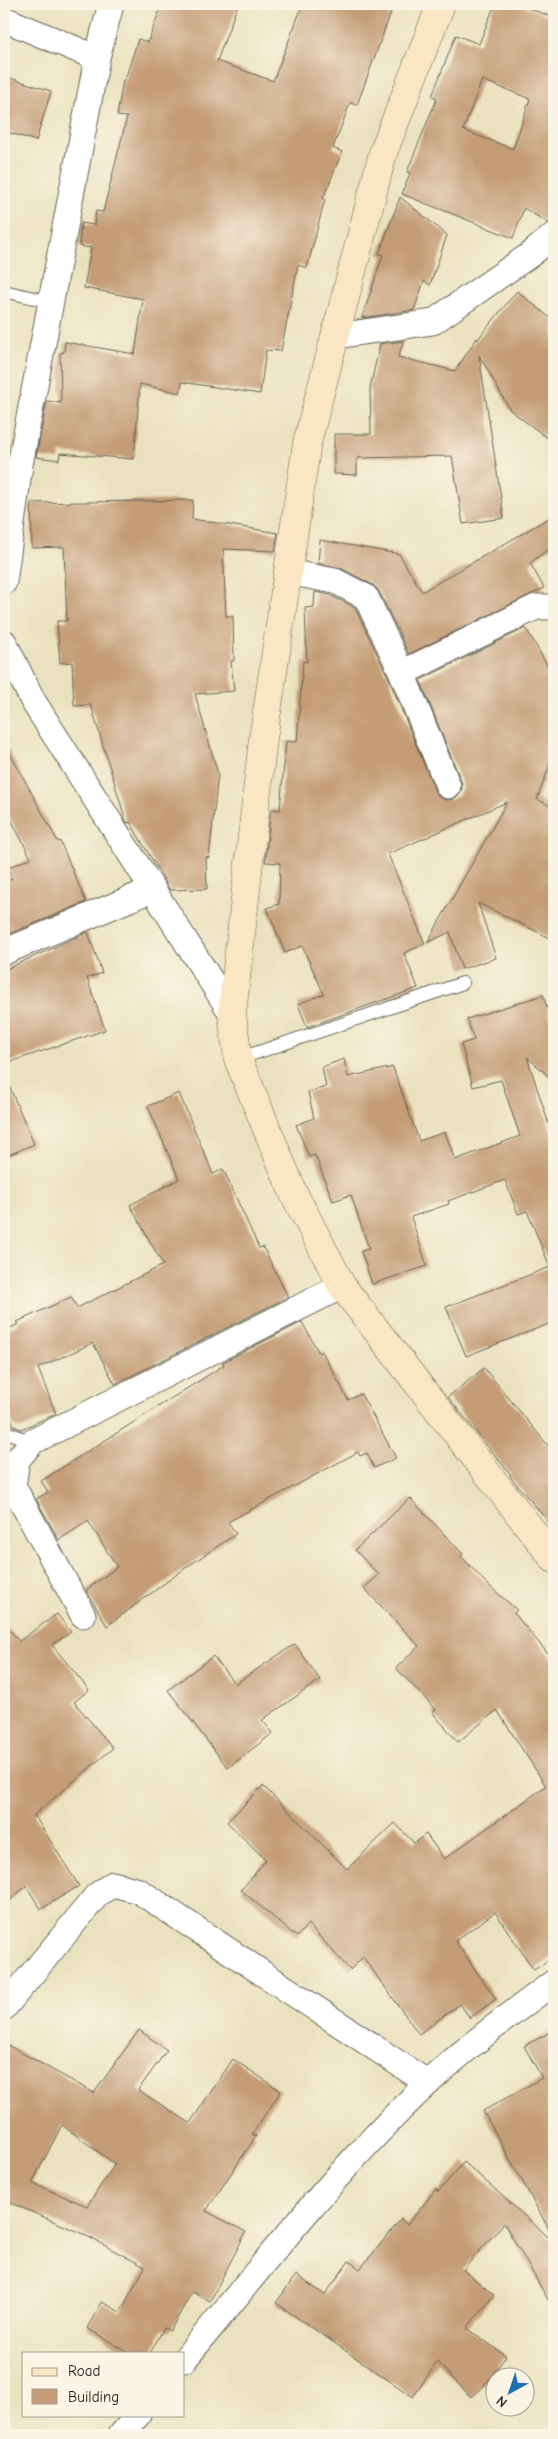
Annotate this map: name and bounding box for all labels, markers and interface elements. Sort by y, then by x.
legend [22,2352,185,2416]
text: Road [68,2362,100,2380]
north arrow [486,2366,536,2416]
text: Building [68,2388,119,2406]
text: N [493,2392,511,2411]

